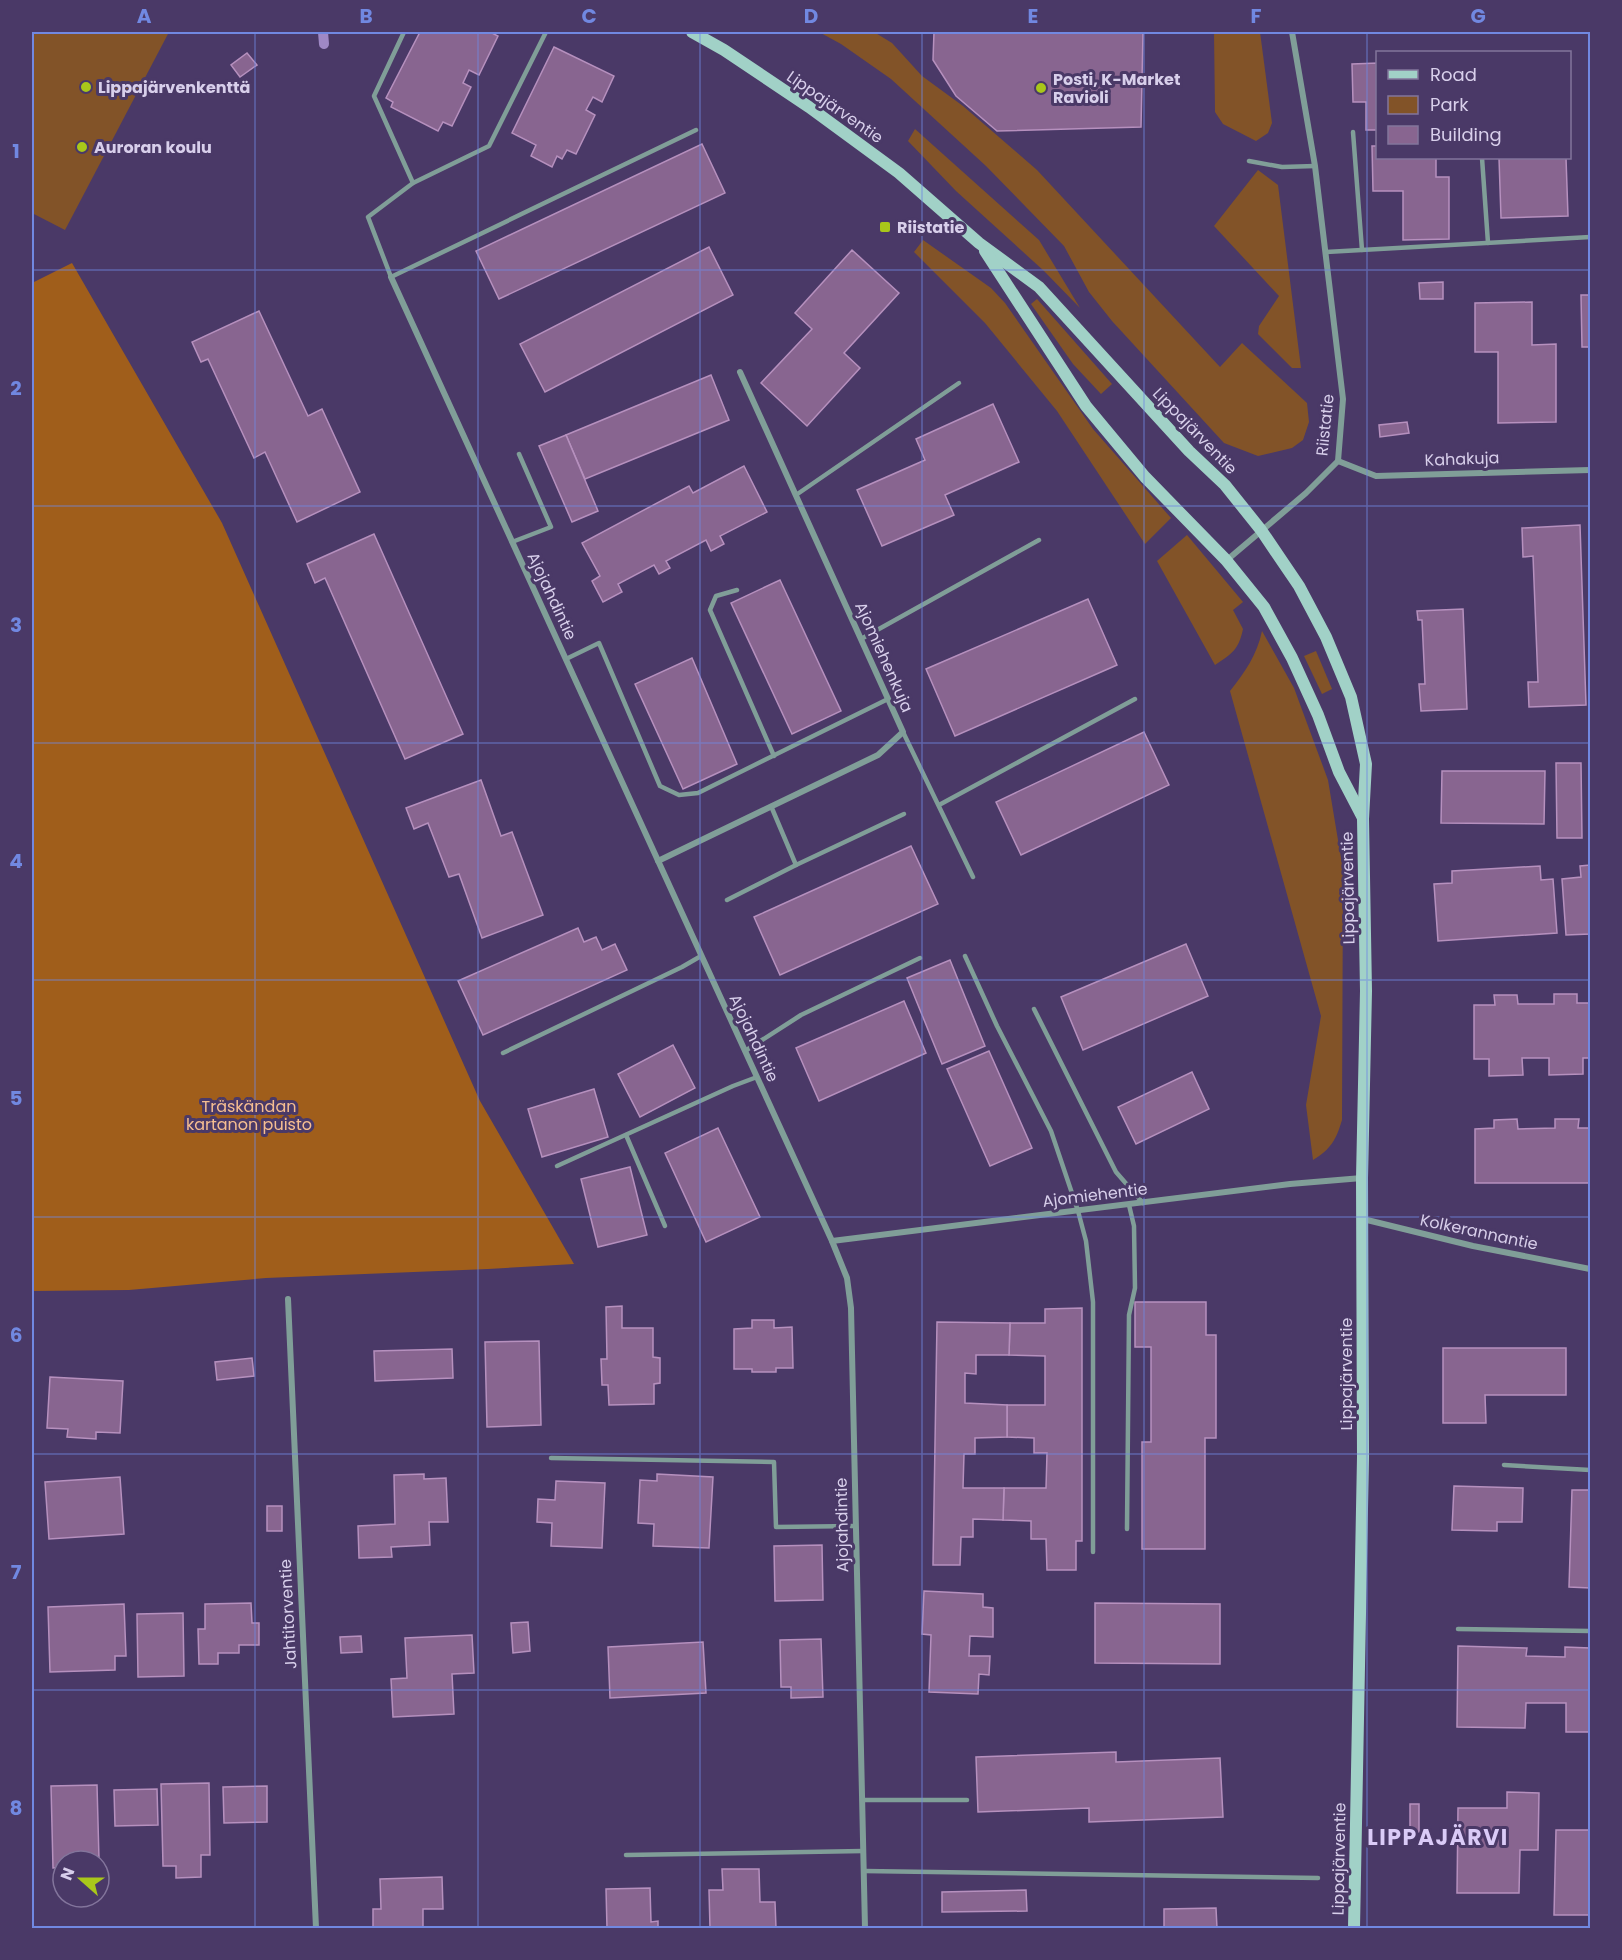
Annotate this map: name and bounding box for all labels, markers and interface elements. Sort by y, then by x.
text: A [137,2,152,30]
text: B [359,2,373,30]
text: C [581,2,597,30]
text: D [804,2,818,30]
text: E [1028,2,1038,30]
text: F [1251,2,1262,30]
text: G [1470,2,1486,30]
legend [1376,51,1571,159]
text: Road [1430,62,1477,87]
street label: Lippajärventie [782,65,888,149]
place label: Posti, K-Market Ravioli [1053,68,1180,109]
place label: Lippajärvenkenttä [98,76,250,99]
marker: Lippajärvenkenttä [79,80,93,94]
marker: Posti, K-Market Ravioli [1034,81,1048,95]
text: Park [1430,92,1469,117]
text: Building [1430,122,1502,147]
place label: Auroran koulu [94,136,212,159]
text: 1 [12,137,20,165]
marker: Auroran koulu [75,140,89,154]
place label: Riistatie [897,216,964,239]
marker: Riistatie [878,220,892,234]
text: 2 [10,374,22,402]
street label: Lippajärventie [1148,382,1243,480]
street label: Riistatie [1310,393,1340,457]
street label: Kahakuja [1424,446,1500,472]
street label: Ajojahdintie [522,548,582,644]
street label: Ajomiehenkuja [849,598,919,716]
text: 3 [10,611,22,639]
street label: Lippajärventie [1336,831,1360,945]
text: 4 [9,847,23,875]
street label: Ajojahdintie [724,990,784,1086]
text: 5 [10,1084,23,1112]
park label: Träskändan kartanon puisto [186,1095,312,1136]
street label: Ajomiehentie [1041,1177,1149,1213]
street label: Kolkerannantie [1418,1208,1540,1256]
street label: Lippajärventie [1335,1317,1358,1430]
text: 6 [10,1321,22,1349]
street label: Ajojahdintie [830,1477,854,1573]
text: 7 [11,1558,22,1586]
street label: Jahtitorventie [274,1558,302,1670]
text: 8 [10,1794,22,1822]
street label: Lippajärventie [1327,1802,1351,1916]
district label: LIPPAJÄRVI [1367,1822,1509,1853]
north arrow [51,1849,111,1909]
text: N [55,1864,80,1884]

